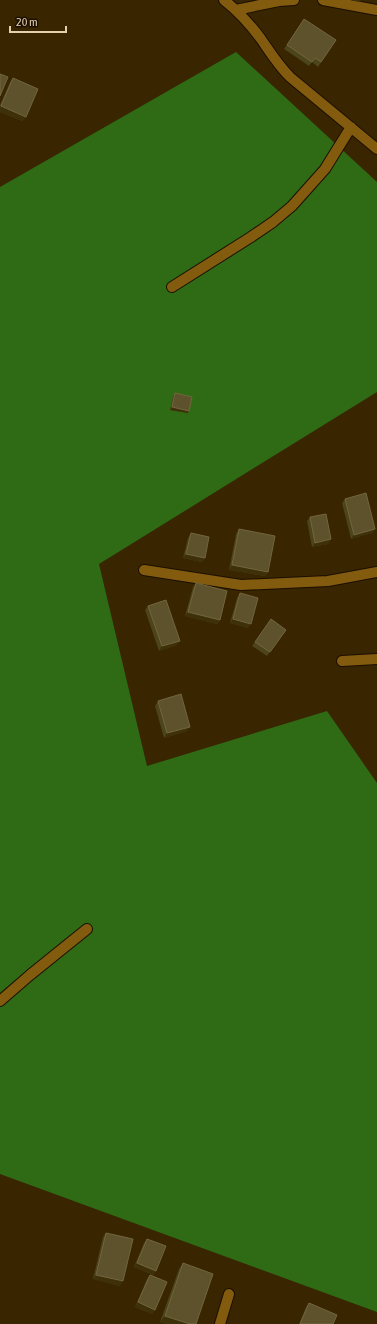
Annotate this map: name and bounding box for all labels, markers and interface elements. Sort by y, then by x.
scale bar [10,8,66,34]
text: 20 m [16,15,38,29]

